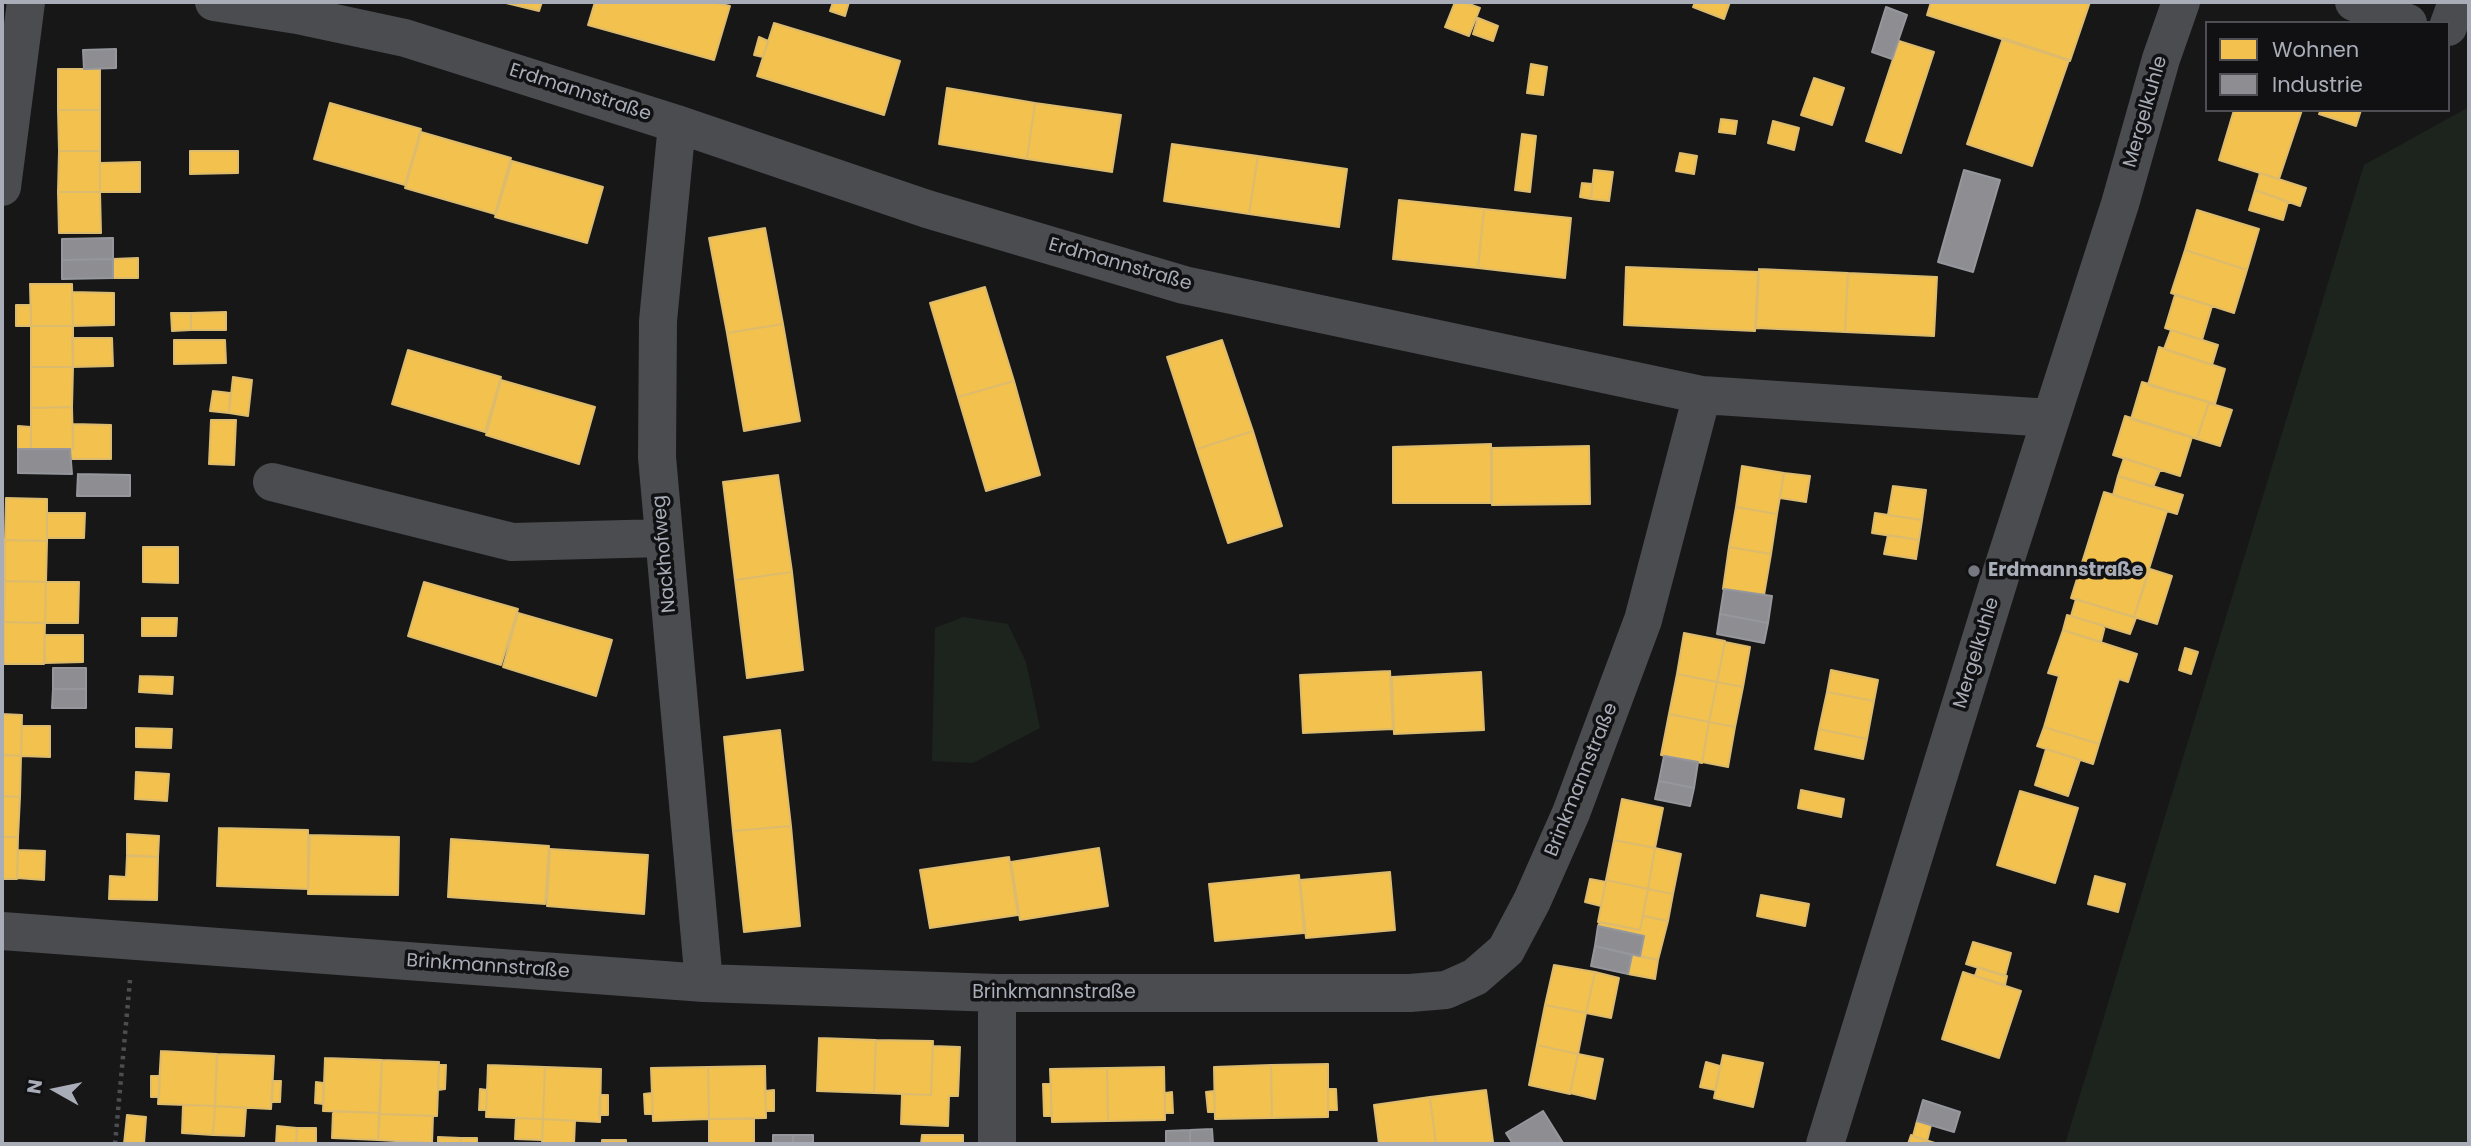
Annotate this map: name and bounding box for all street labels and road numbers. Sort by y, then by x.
street label: Mergelkuhle [2119,54,2173,170]
street label: Erdmannstraße [506,59,654,127]
street label: Erdmannstraße [1046,234,1194,296]
street label: Nackhofweg [648,494,682,614]
street label: Mergelkuhle [1949,595,2005,711]
street label: Brinkmannstraße [1541,700,1623,860]
street label: Brinkmannstraße [406,950,570,984]
street label: Brinkmannstraße [972,982,1136,1004]

